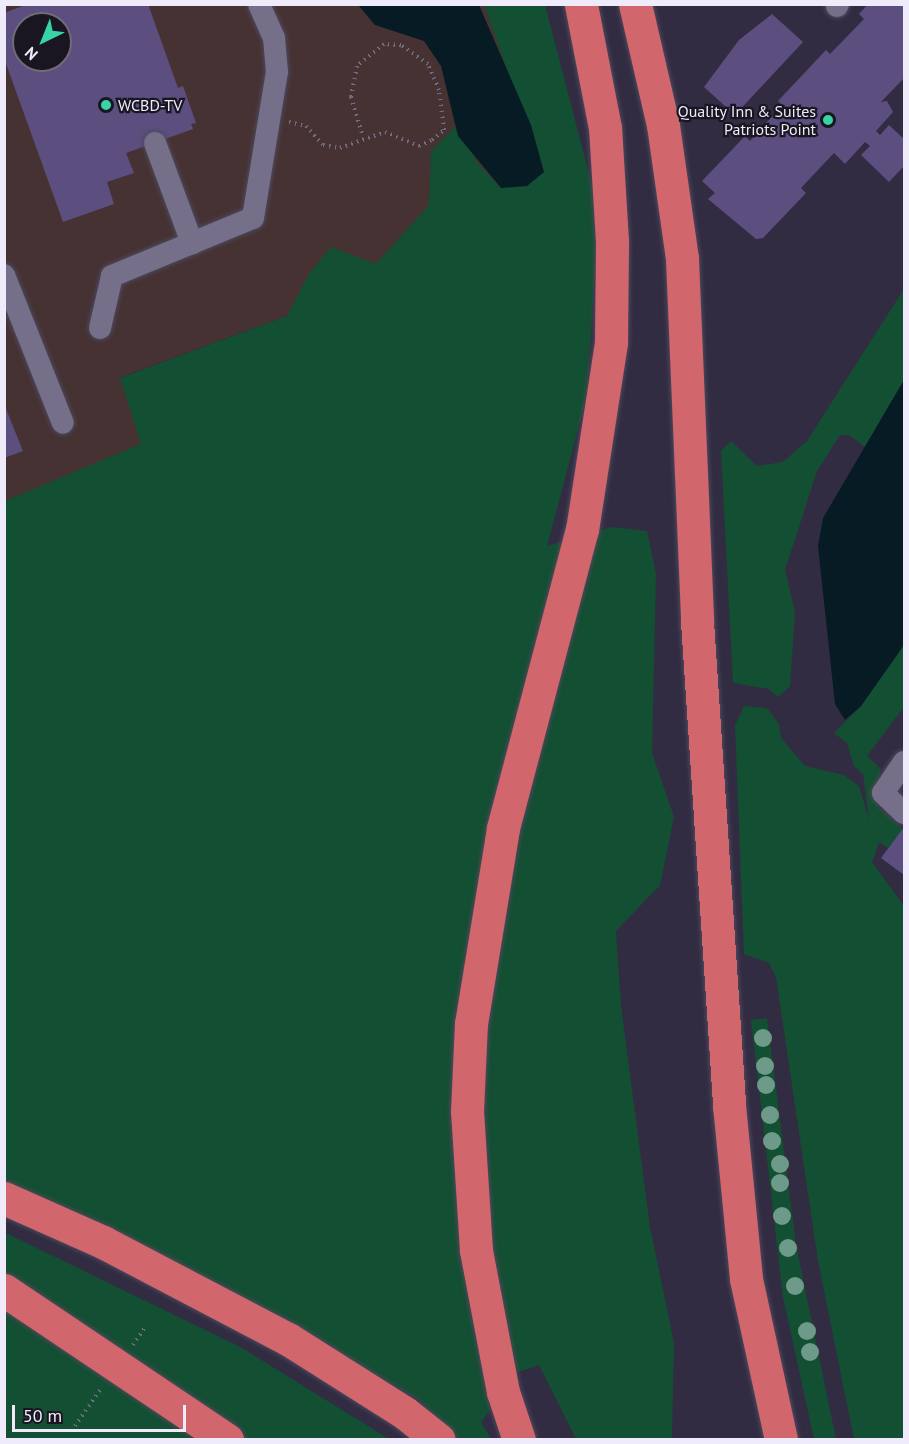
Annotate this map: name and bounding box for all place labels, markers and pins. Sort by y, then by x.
place label: WCBD-TV [118,95,182,115]
marker: WCBD-TV [99,98,113,112]
place label: Quality Inn & Suites Patriots Point [677,101,816,139]
marker: Quality Inn & Suites Patriots Point [821,113,835,127]

